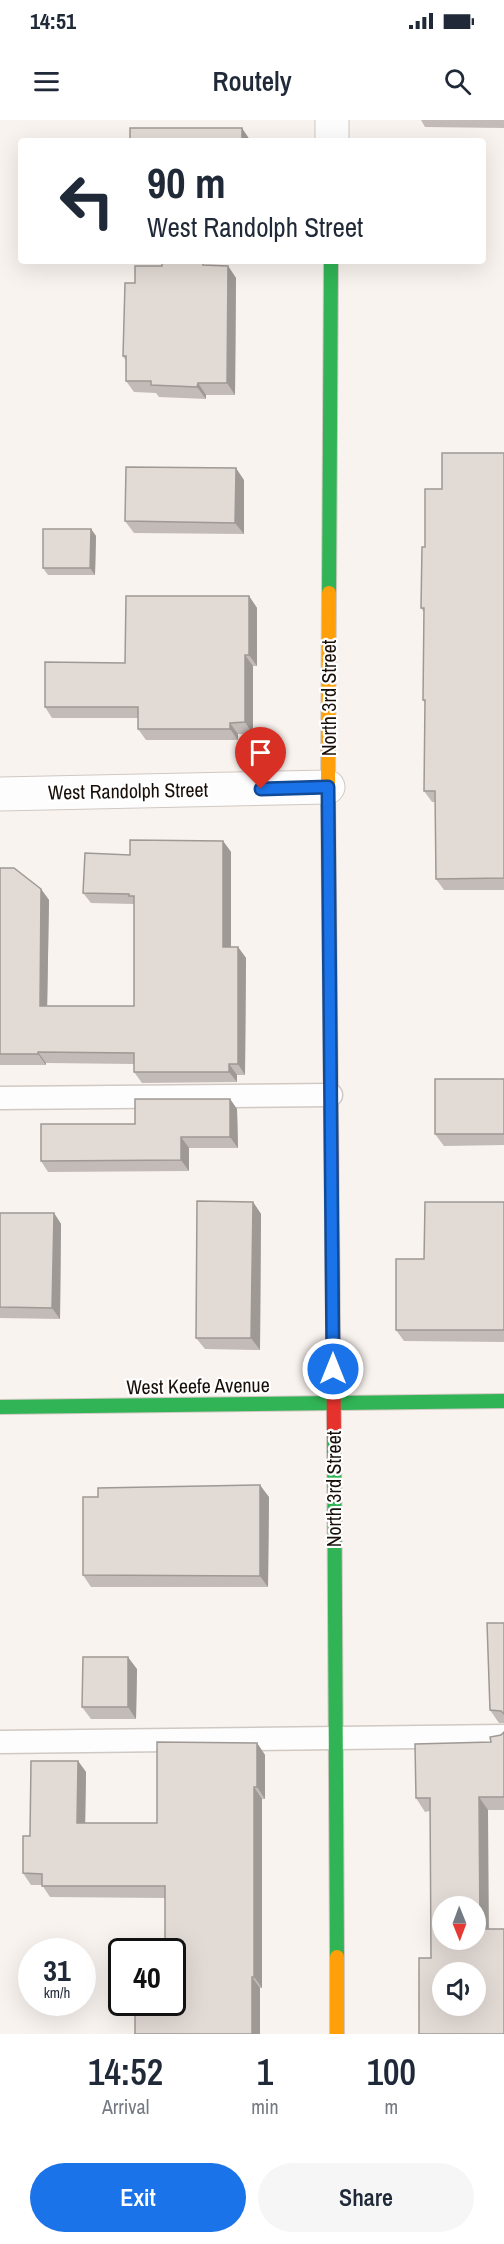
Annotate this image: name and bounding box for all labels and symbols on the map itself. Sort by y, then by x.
street label: North 3rd Street [315,639,342,756]
pin [235,727,286,789]
street label: West Randolph Street [48,776,209,805]
position arrow [301,1337,365,1401]
street label: West Keefe Avenue [126,1371,270,1400]
street label: North 3rd Street [320,1430,347,1547]
north arrow [432,1896,486,1950]
speed limit sign: 40 [108,1938,186,2016]

